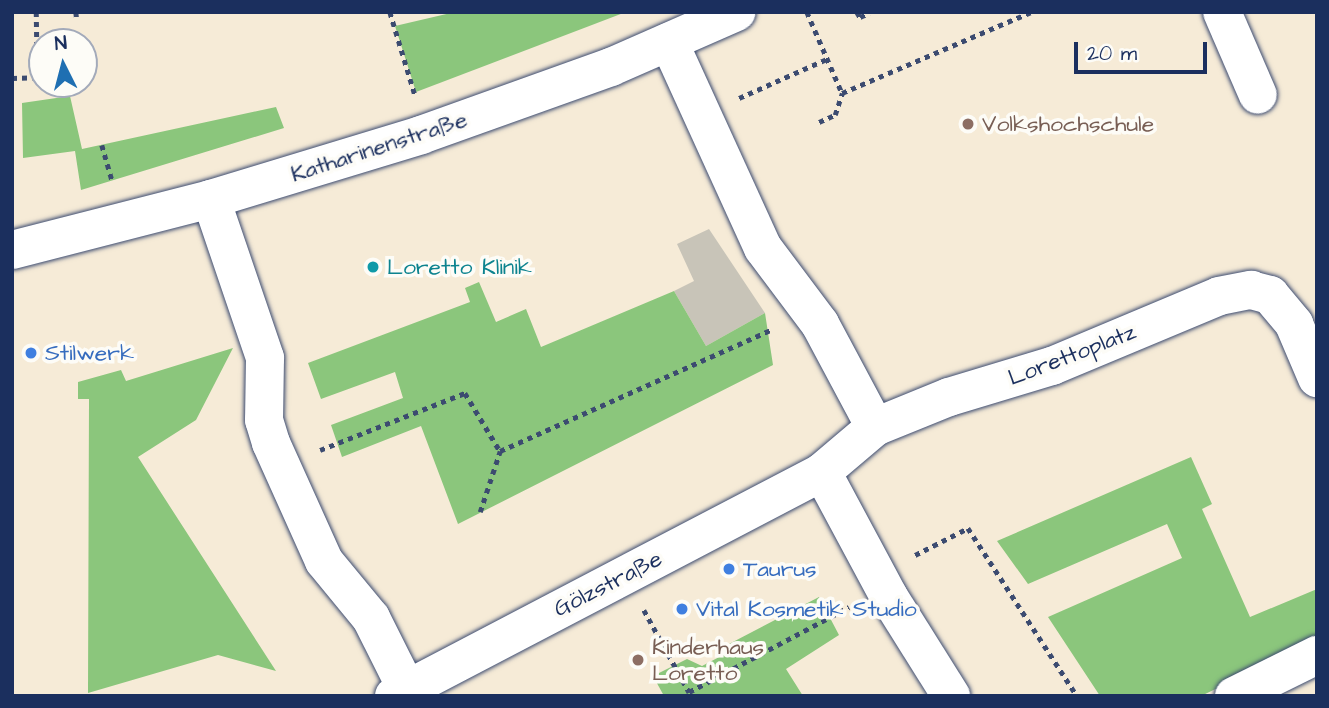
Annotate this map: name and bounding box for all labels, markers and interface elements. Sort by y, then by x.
north arrow [28,28,98,98]
scale bar [1077,28,1210,72]
text: N [54,30,68,58]
text: 20 m [1087,39,1137,68]
street label: Katharinenstraße [287,105,471,189]
place label: Volkshochschule [982,110,1154,138]
marker: Volkshochschule [960,116,976,132]
place label: Loretto Klinik [387,253,532,281]
marker: Loretto Klinik [365,259,381,275]
street label: Lorettoplatz [1004,318,1140,392]
place label: Stilwerk [45,339,134,367]
marker: Stilwerk [23,345,39,361]
street label: Gölzstraße [549,545,667,623]
place label: Taurus [743,555,817,583]
marker: Taurus [721,561,737,577]
place label: Vital Kosmetik Studio [696,595,917,623]
marker: Vital Kosmetik Studio [674,601,690,617]
place label: Kinderhaus Loretto [652,633,764,687]
marker: Kinderhaus Loretto [630,652,646,668]

